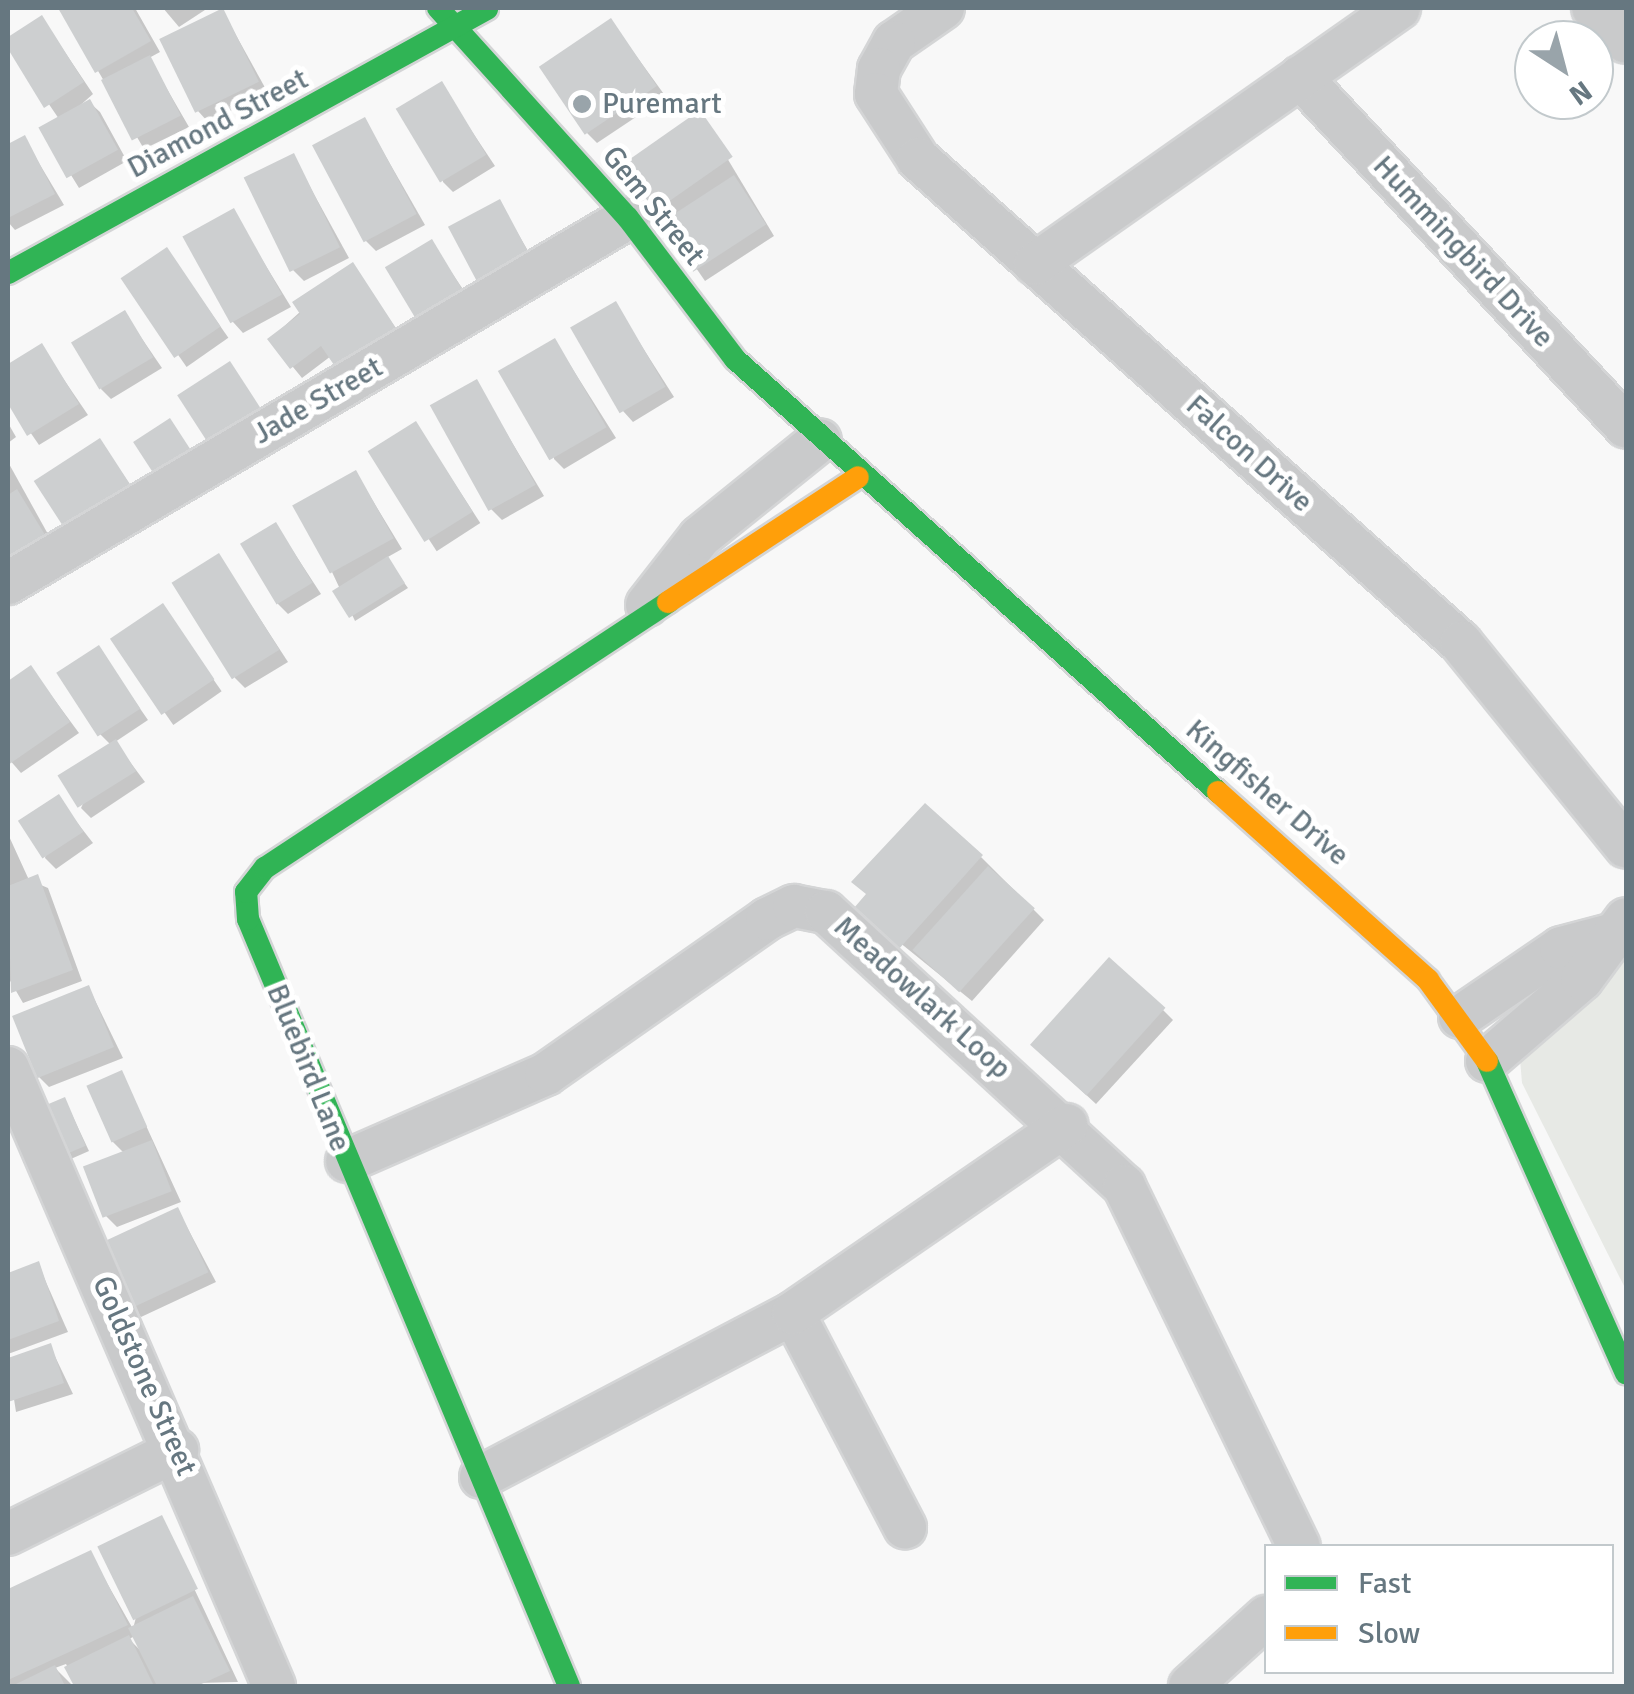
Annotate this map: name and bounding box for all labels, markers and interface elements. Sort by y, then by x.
north arrow [1514,20,1614,120]
street label: Diamond Street [122,61,314,187]
text: N [1563,73,1598,112]
place label: Puremart [602,86,722,122]
marker: Puremart [571,93,593,115]
street label: Gem Street [594,139,712,273]
street label: Hummingbird Drive [1365,149,1561,355]
street label: Jade Street [247,350,389,452]
street label: Falcon Drive [1178,388,1320,520]
street label: Kingfisher Drive [1178,712,1356,874]
street label: Meadowlark Loop [826,909,1018,1087]
street label: Bluebird Lane [258,979,358,1157]
street label: Goldstone Street [84,1271,204,1481]
legend [1264,1544,1614,1674]
text: Fast [1358,1565,1411,1602]
text: Slow [1358,1615,1420,1652]

